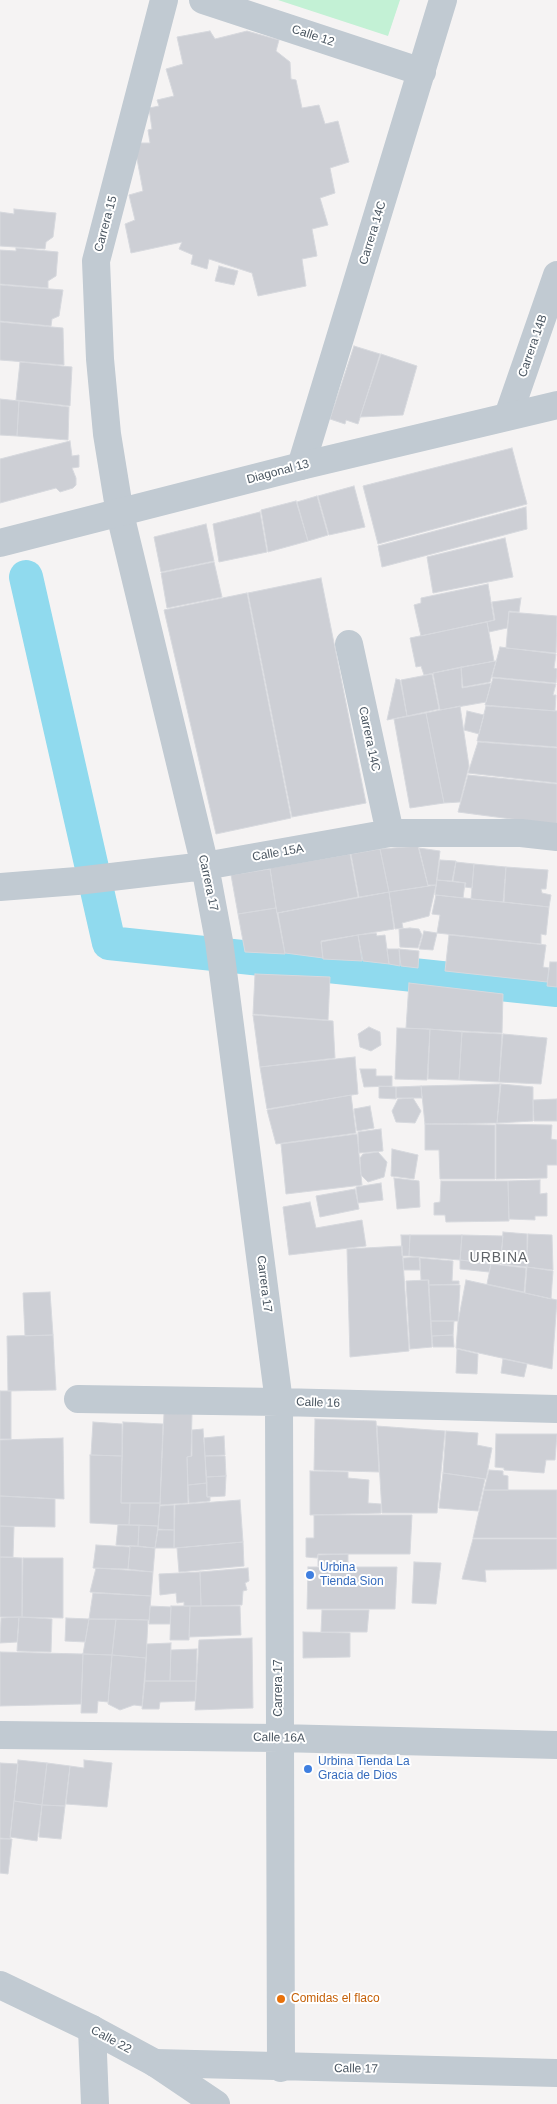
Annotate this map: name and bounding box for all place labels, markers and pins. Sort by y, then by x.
place label: Urbina Tienda Sion [320,1561,384,1589]
marker: Urbina Tienda Sion [304,1569,316,1581]
place label: Urbina Tienda La Gracia de Dios [318,1755,410,1783]
marker: Urbina Tienda La Gracia de Dios [302,1763,314,1775]
place label: Comidas el flaco [291,1992,380,2006]
marker: Comidas el flaco [275,1993,287,2005]

